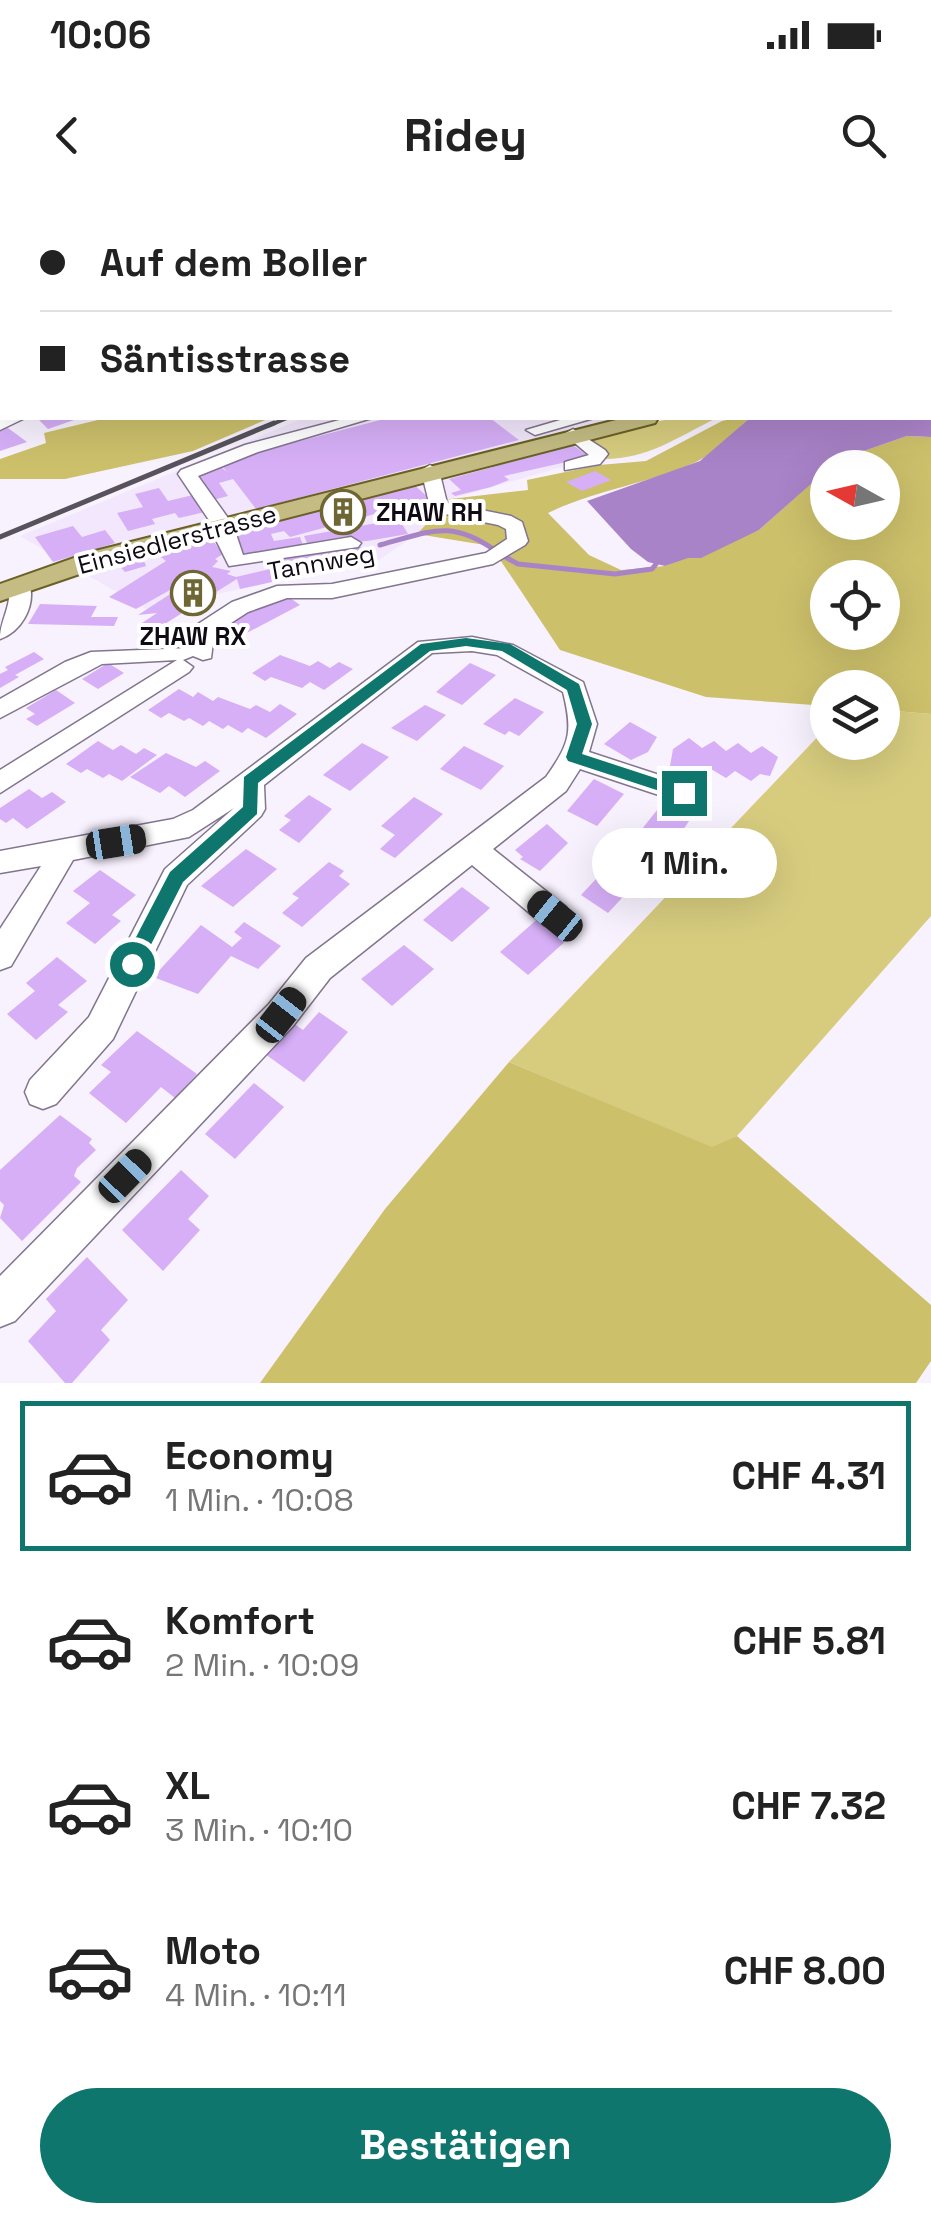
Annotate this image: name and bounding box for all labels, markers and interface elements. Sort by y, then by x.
text: 10:06 [50,11,151,59]
text: Ridey [404,107,527,164]
icon: back [40,108,95,163]
icon: search [836,108,891,163]
text: Auf dem Boller [100,239,368,287]
text: Säntisstrasse [100,335,350,383]
north arrow [810,450,900,540]
map controls [810,450,900,760]
building icon: ZHAW RH [320,489,366,535]
place label: ZHAW RH [376,496,483,528]
street label: Einsiedlerstrasse [74,497,280,581]
street label: Tannweg [265,537,377,587]
button: locate [810,560,900,650]
building icon: ZHAW RX [170,570,216,616]
place label: ZHAW RX [140,620,246,652]
button: layers [810,670,900,760]
route end [662,771,707,816]
car [84,822,148,862]
callout: 1 Min. [592,828,776,898]
text: 1 Min. [640,843,729,883]
car [522,885,588,947]
route start [110,942,155,987]
car [251,982,311,1048]
car [93,1144,157,1208]
icon: car [45,1431,135,1521]
text: Economy [165,1432,334,1480]
text: CHF 4.31 [732,1452,886,1500]
text: 1 Min. · 10:08 [165,1480,354,1520]
icon: car [45,1596,135,1686]
text: Komfort [165,1597,315,1645]
text: CHF 5.81 [733,1617,886,1665]
text: 2 Min. · 10:09 [165,1645,359,1685]
icon: car [45,1761,135,1851]
text: XL [165,1762,210,1810]
text: CHF 7.32 [731,1782,886,1830]
text: 3 Min. · 10:10 [165,1810,353,1850]
icon: car [45,1926,135,2016]
text: Moto [165,1927,261,1975]
text: CHF 8.00 [724,1947,886,1995]
text: 4 Min. · 10:11 [165,1975,347,2015]
button: Bestätigen [40,2088,891,2203]

